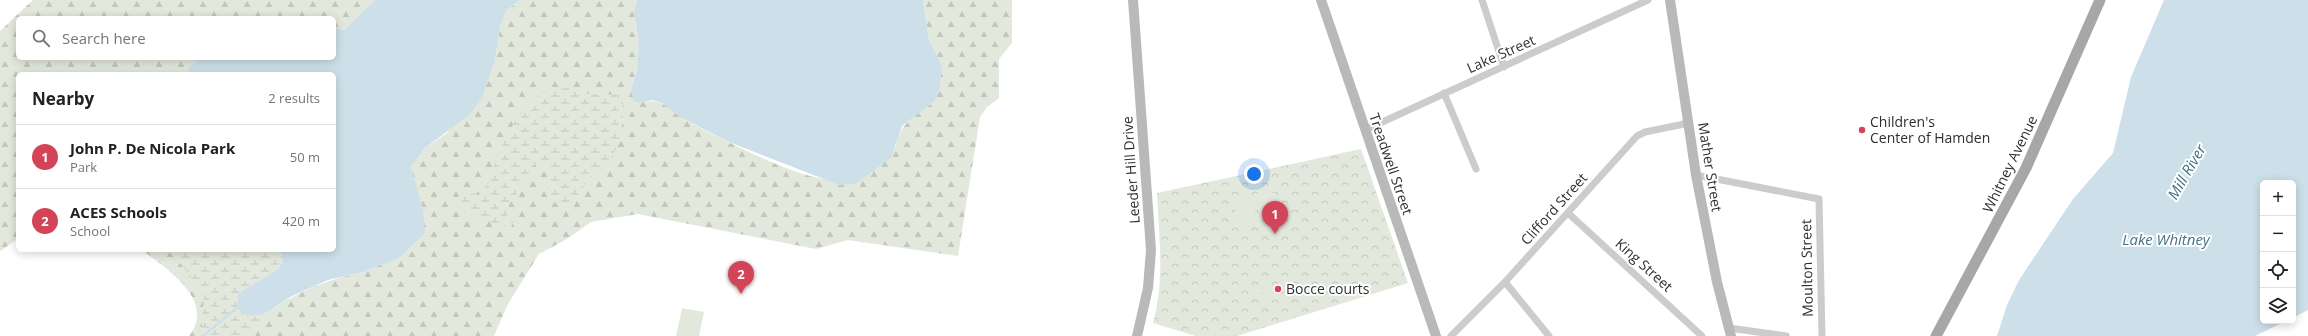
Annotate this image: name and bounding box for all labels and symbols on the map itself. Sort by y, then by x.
street label: Lake Street [1464,30,1538,77]
street label: Treadwell Street [1365,111,1418,217]
place label: Children's Center of Hamden [1870,112,1990,147]
street label: Whitney Avenue [1978,112,2041,216]
street label: Leeder Hill Drive [1117,116,1144,224]
street label: Mather Street [1694,121,1727,213]
marker: Children's Center of Hamden [1857,125,1867,135]
water label: Mill River [2162,139,2210,203]
your location [1244,164,1264,184]
street label: Clifford Street [1516,169,1591,249]
pin: 1 [1262,201,1288,234]
street label: Moulton Street [1796,219,1817,317]
water label: Lake Whitney [2122,229,2211,249]
street label: King Street [1612,234,1677,295]
pin: 2 [728,261,754,294]
place label: Bocce courts [1286,279,1370,298]
marker: Bocce courts [1273,284,1283,294]

